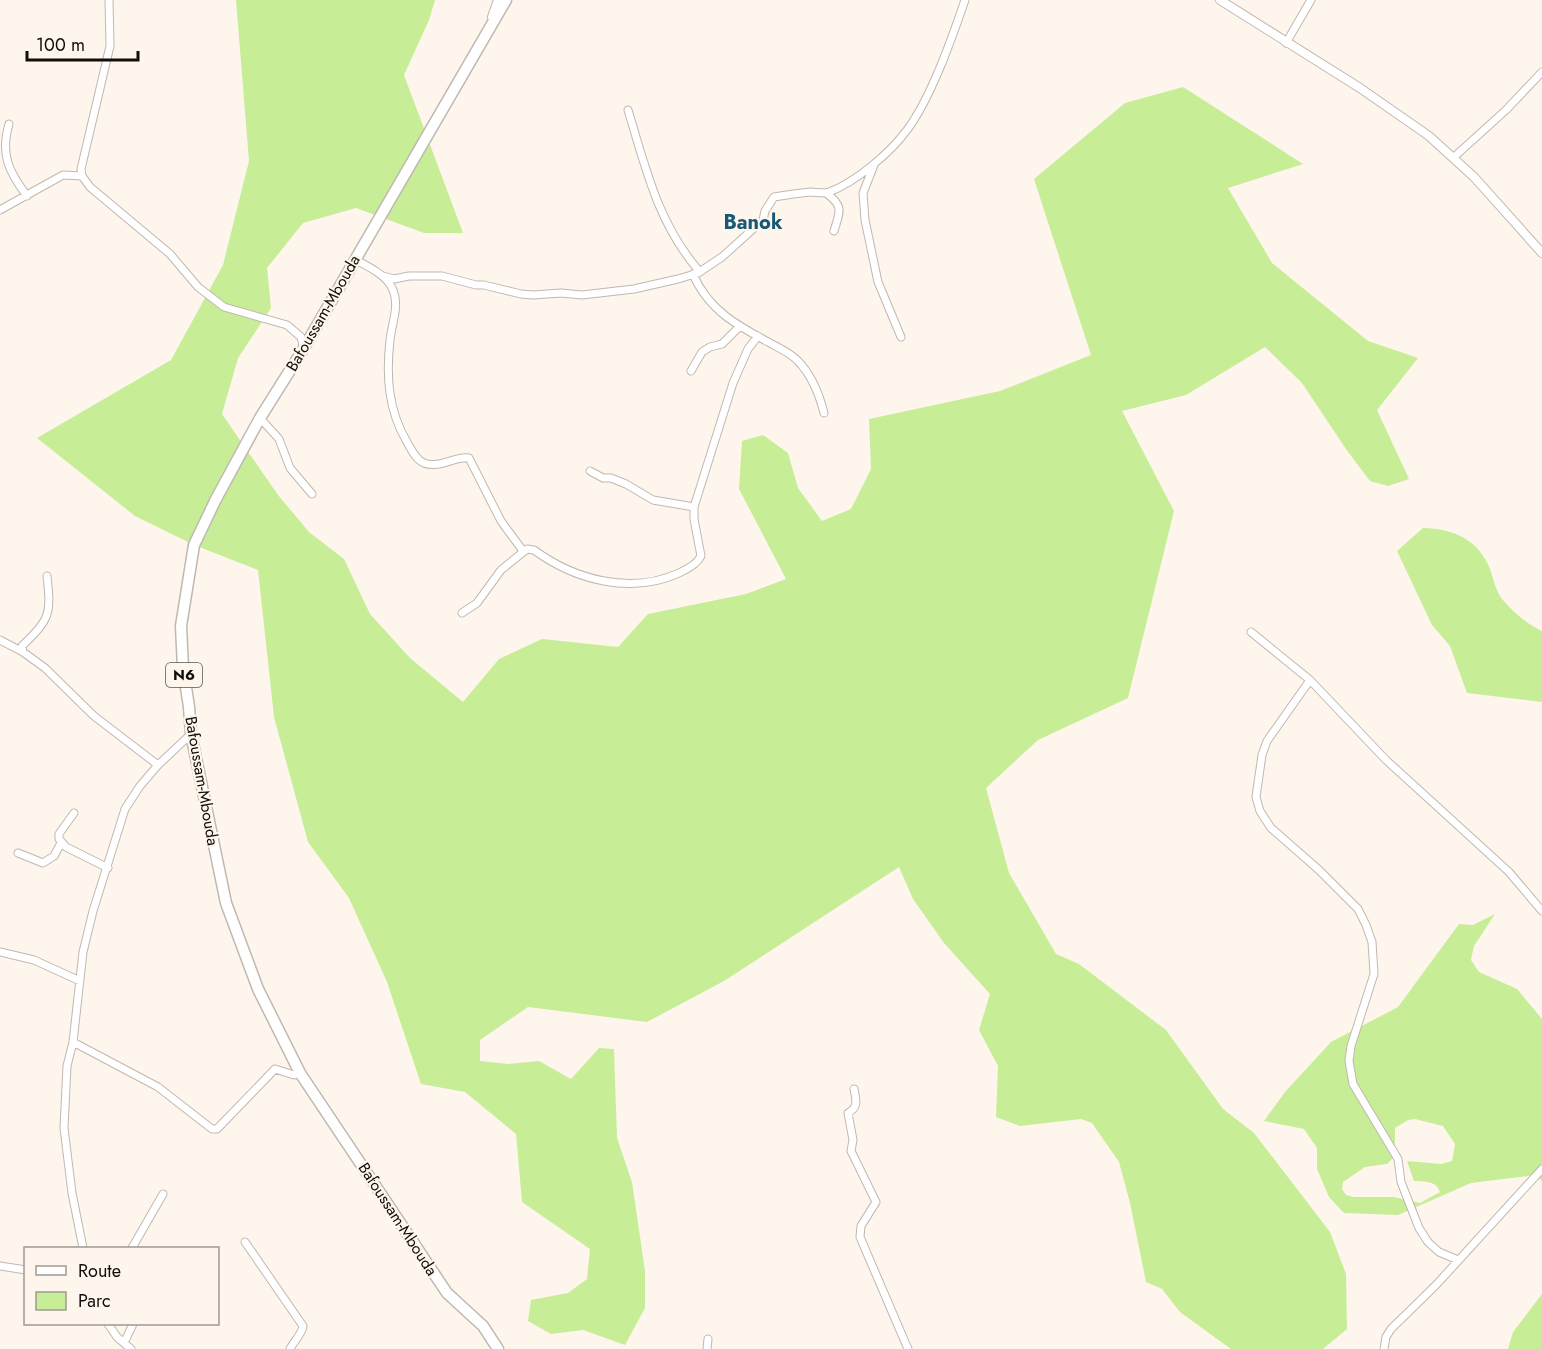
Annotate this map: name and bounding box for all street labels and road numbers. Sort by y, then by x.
street label: Bafoussam-Mbouda [280,251,366,375]
road number: N6 [166,663,202,687]
street label: Bafoussam-Mbouda [179,715,225,847]
street label: Bafoussam-Mbouda [353,1158,443,1280]

